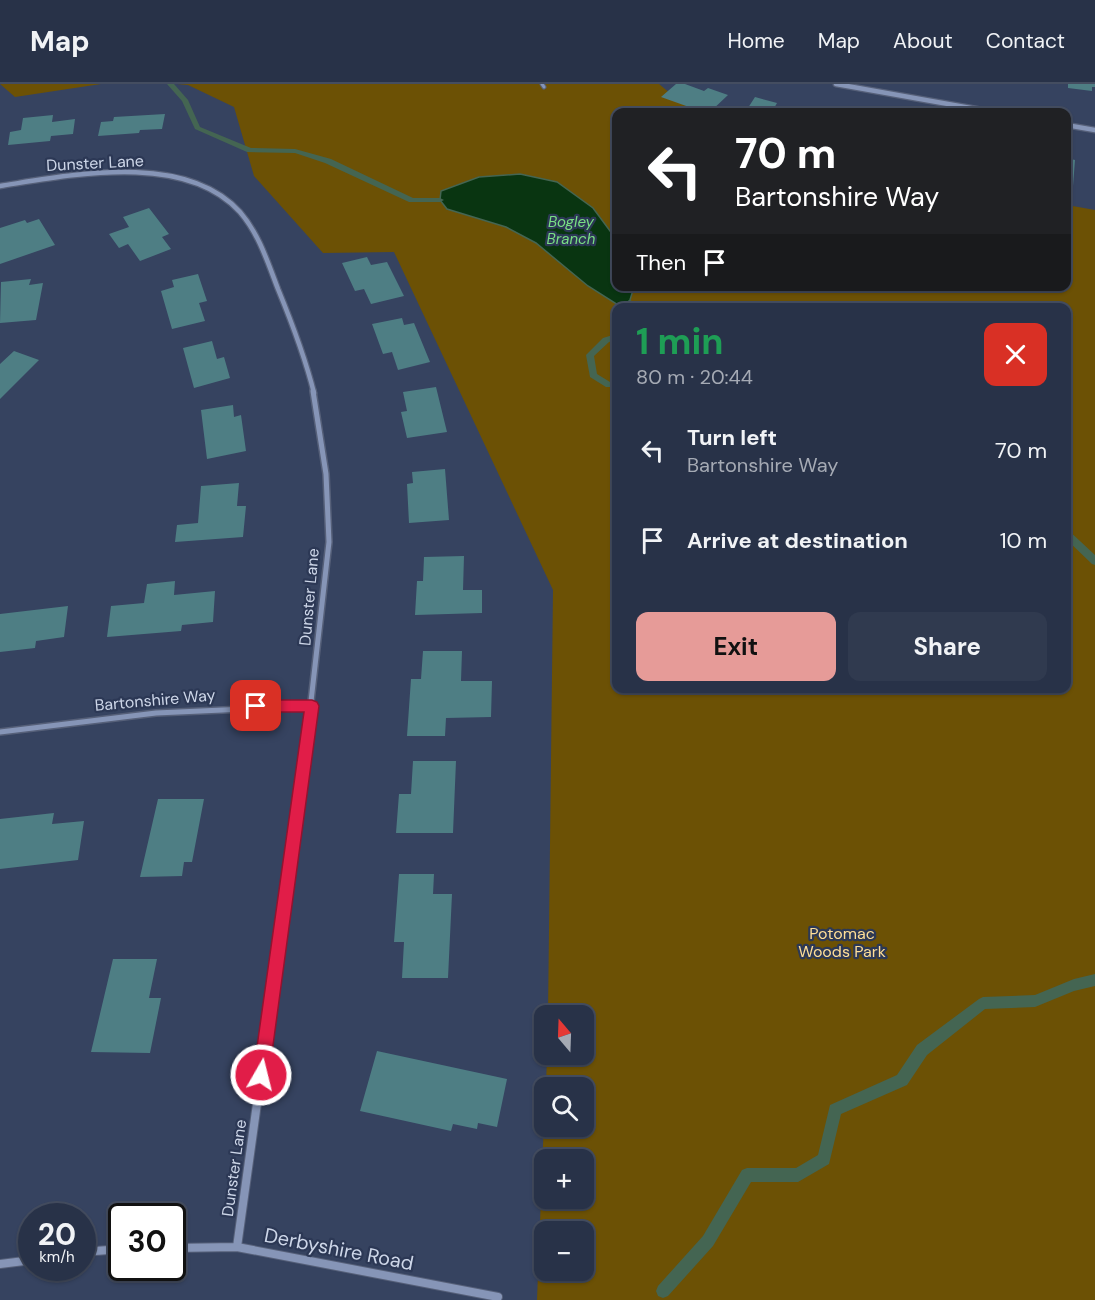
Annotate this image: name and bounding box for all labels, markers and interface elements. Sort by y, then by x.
text: Map [30,23,90,60]
text: Home [727,27,785,55]
text: Map [818,27,860,55]
text: About [893,27,953,55]
text: Contact [986,27,1065,55]
text: 70 m [735,126,836,181]
icon: left [636,132,714,210]
street label: Dunster Lane [46,150,144,176]
text: Bartonshire Way [735,179,939,214]
water label: Bogley Branch [547,212,596,249]
icon: arrive [698,246,731,279]
text: Then [636,248,686,277]
text: 1 min [636,318,724,365]
button: close [984,323,1047,386]
text: 80 m · 20:44 [636,364,753,390]
text: Turn left [687,423,777,452]
icon: left [636,434,669,467]
text: 70 m [995,436,1047,465]
text: Bartonshire Way [687,452,838,478]
icon: arrive [636,524,669,557]
text: Arrive at destination [687,526,908,555]
text: 10 m [1000,526,1047,555]
street label: Dunster Lane [294,547,324,647]
button: Exit [636,612,836,681]
button: Share [848,612,1047,681]
pin [230,680,281,731]
street label: Bartonshire Way [94,684,216,716]
icon: arrive [239,689,272,722]
park label: Potomac Woods Park [798,923,886,962]
north arrow [534,1005,594,1065]
map controls [534,1005,594,1281]
position arrow [229,1043,293,1107]
button: search [534,1077,594,1137]
street label: Dunster Lane [217,1118,251,1218]
button: + [534,1149,594,1209]
speed limit sign: 30 [108,1203,186,1281]
text: 20 [38,1215,76,1254]
button: − [534,1221,594,1281]
street label: Derbyshire Road [262,1222,416,1276]
text: km/h [39,1247,75,1267]

